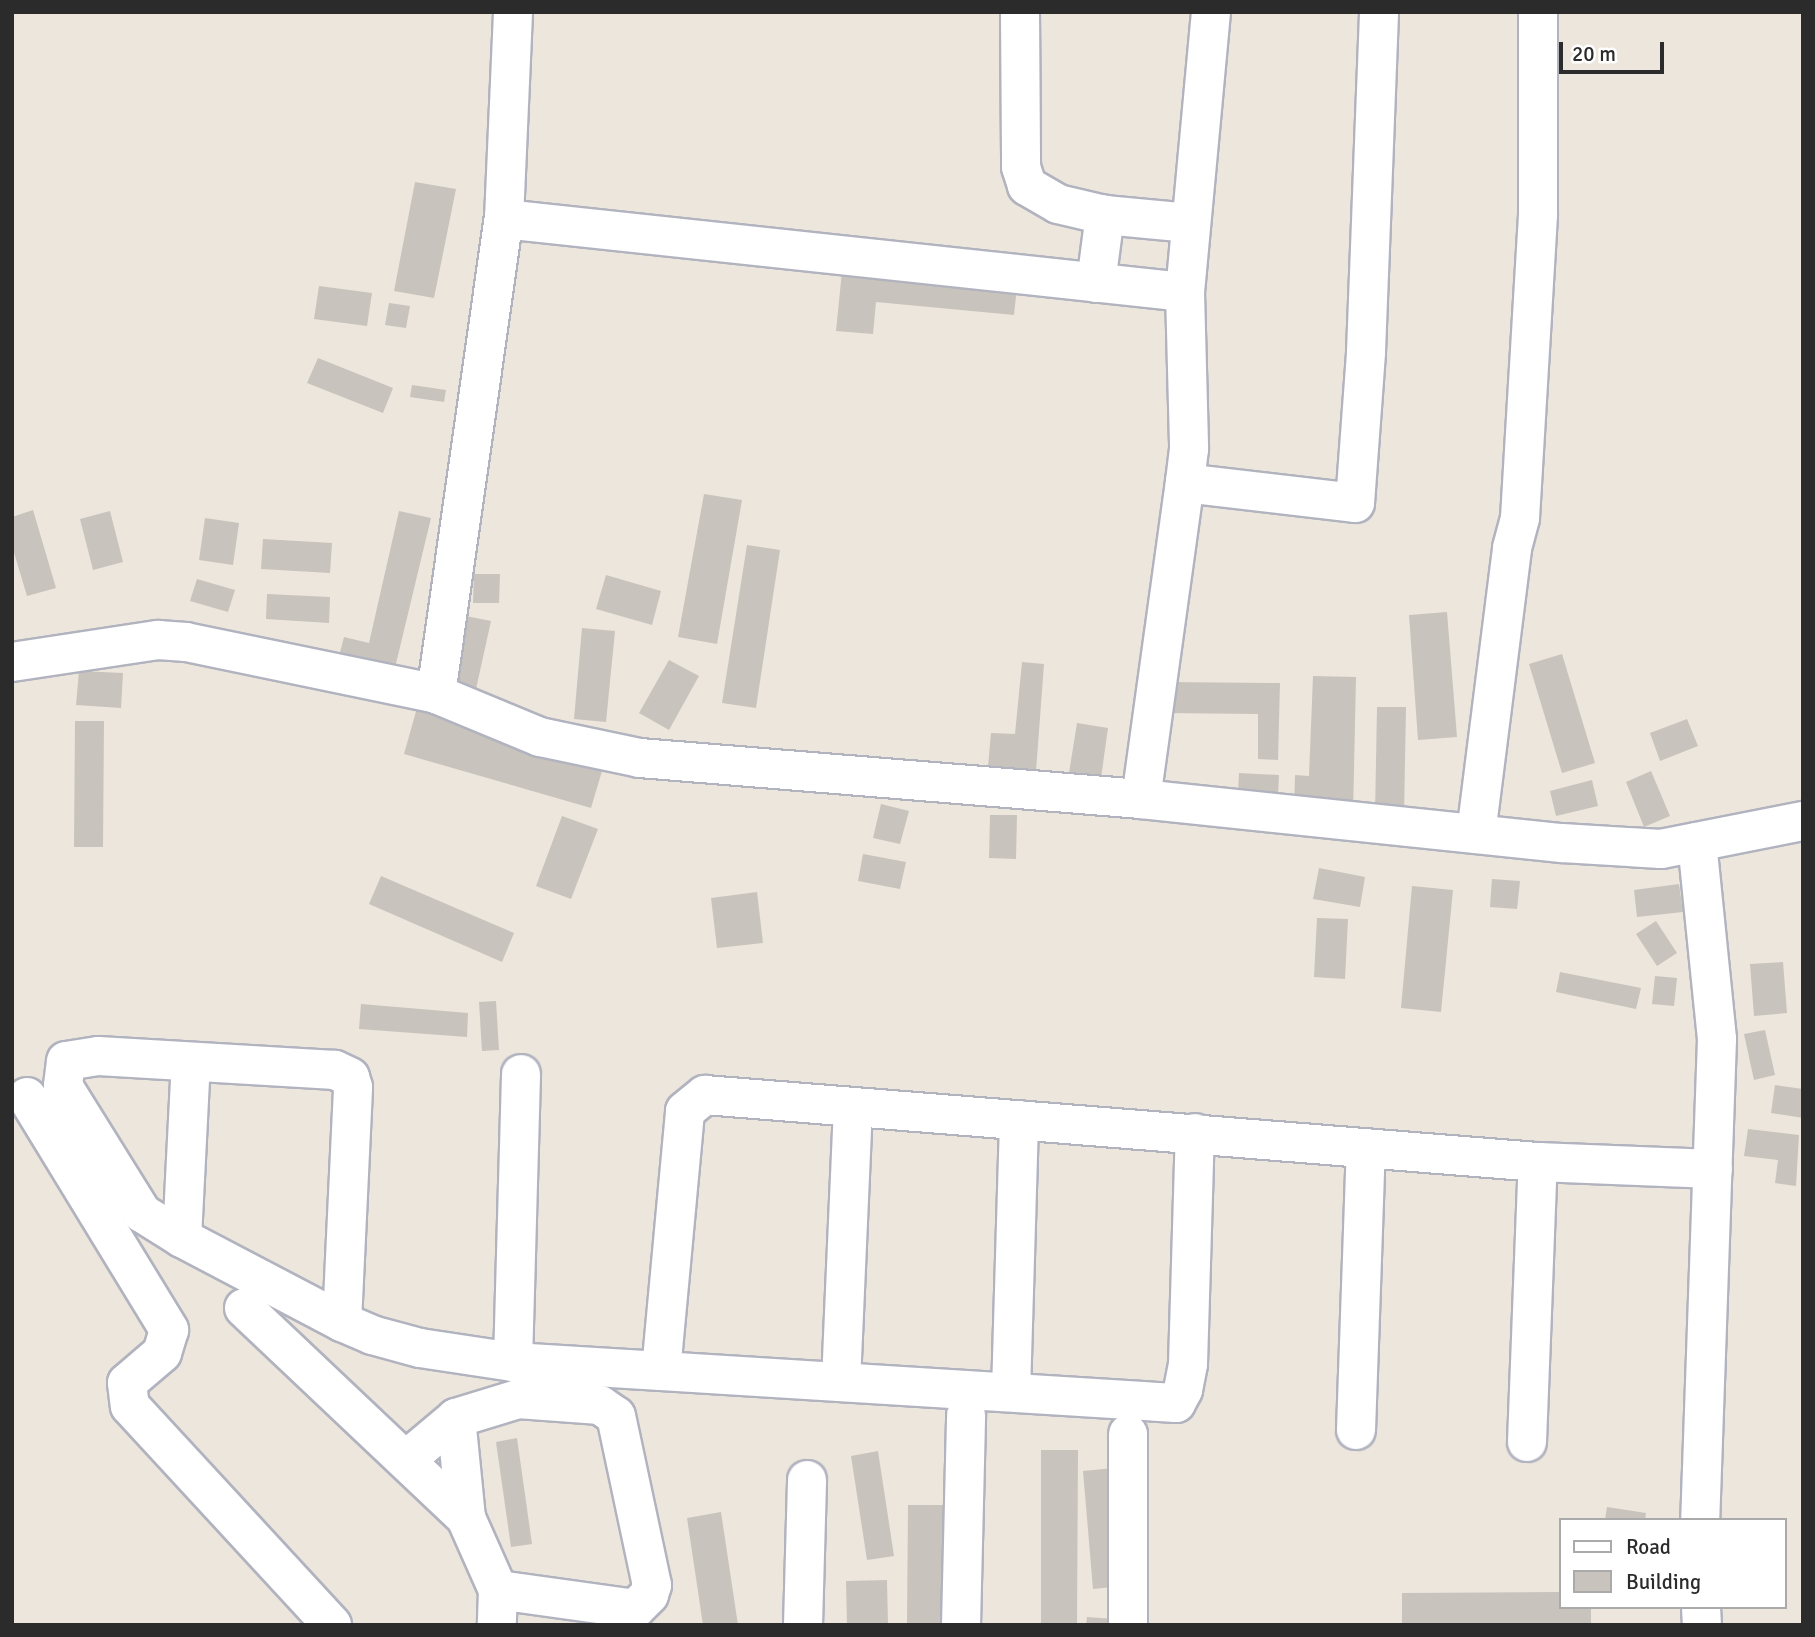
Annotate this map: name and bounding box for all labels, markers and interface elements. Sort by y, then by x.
scale bar [1563,28,1668,72]
text: 20 m [1572,41,1616,67]
legend [1560,1518,1787,1609]
text: Road [1626,1534,1671,1560]
text: Building [1626,1569,1701,1595]

